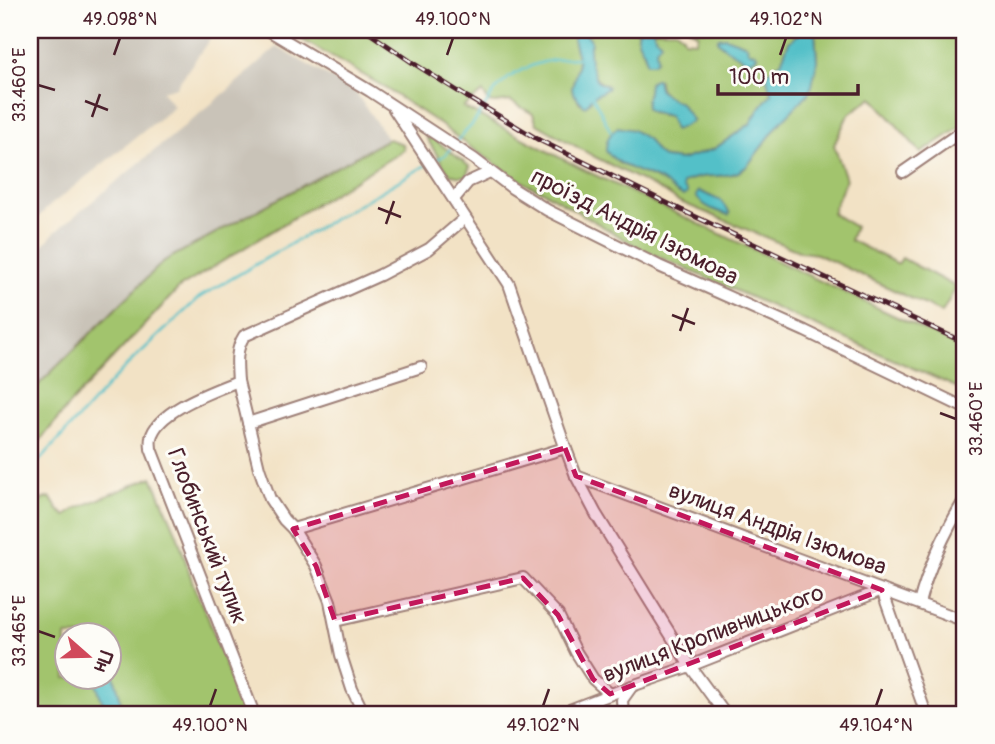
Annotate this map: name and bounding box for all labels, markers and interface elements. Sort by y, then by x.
text: 49.098°N [83,8,157,31]
text: 49.100°N [415,8,491,31]
text: 49.102°N [749,8,823,31]
text: 33.460°E [8,48,31,122]
scale bar [718,52,858,96]
text: 100 m [729,64,789,91]
street label: проїзд Андрія Ізюмова [526,162,743,291]
text: 33.460°E [965,382,988,456]
street label: Глобинський тупик [161,444,254,628]
street label: вулиця Андрія Ізюмова [665,476,891,581]
street label: вулиця Кропивницького [599,578,828,689]
text: 33.465°E [8,595,31,667]
north arrow [52,622,122,692]
text: Пн [88,648,118,675]
text: 49.100°N [172,714,248,737]
text: 49.102°N [506,714,580,737]
text: 49.104°N [839,714,913,737]

